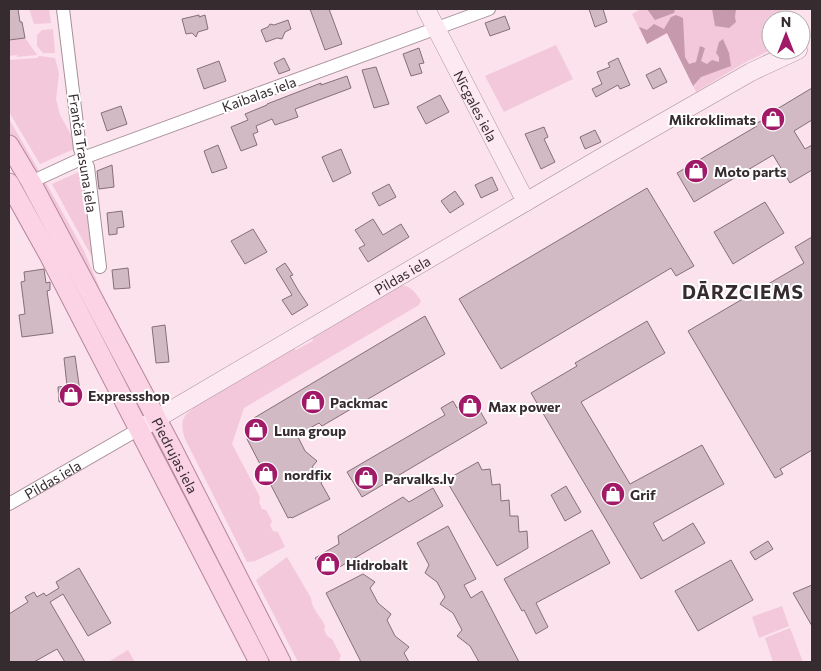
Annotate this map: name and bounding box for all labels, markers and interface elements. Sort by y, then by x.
north arrow [761,10,811,60]
text: N [781,13,791,30]
street label: Nīcgales iela [451,67,502,144]
street label: Kaibalas iela [220,73,298,115]
street label: Franča Trasuna iela [65,92,101,214]
shop icon: Mikroklimats [760,106,786,132]
place label: Mikroklimats [669,111,756,128]
shop icon: Moto parts [683,158,709,184]
place label: Moto parts [714,163,787,180]
street label: Pildas iela [371,251,433,298]
district label: DĀRZCIEMS [682,280,804,303]
shop icon: Expressshop [58,382,84,408]
place label: Expressshop [88,387,170,404]
shop icon: Packmac [300,389,326,415]
shop icon: Max power [457,393,483,419]
place label: Packmac [330,394,388,411]
place label: Max power [488,398,560,415]
street label: Piedrujas iela [149,414,202,496]
shop icon: Luna group [243,417,269,443]
place label: Luna group [274,422,346,439]
street label: Pildas iela [21,456,84,502]
shop icon: nordfix [253,461,279,487]
shop icon: Parvalks.lv [353,465,379,491]
place label: nordfix [284,466,332,483]
place label: Parvalks.lv [384,470,455,487]
shop icon: Grif [600,481,626,507]
place label: Grif [630,486,656,503]
shop icon: Hidrobalt [315,551,341,577]
place label: Hidrobalt [346,556,408,573]

